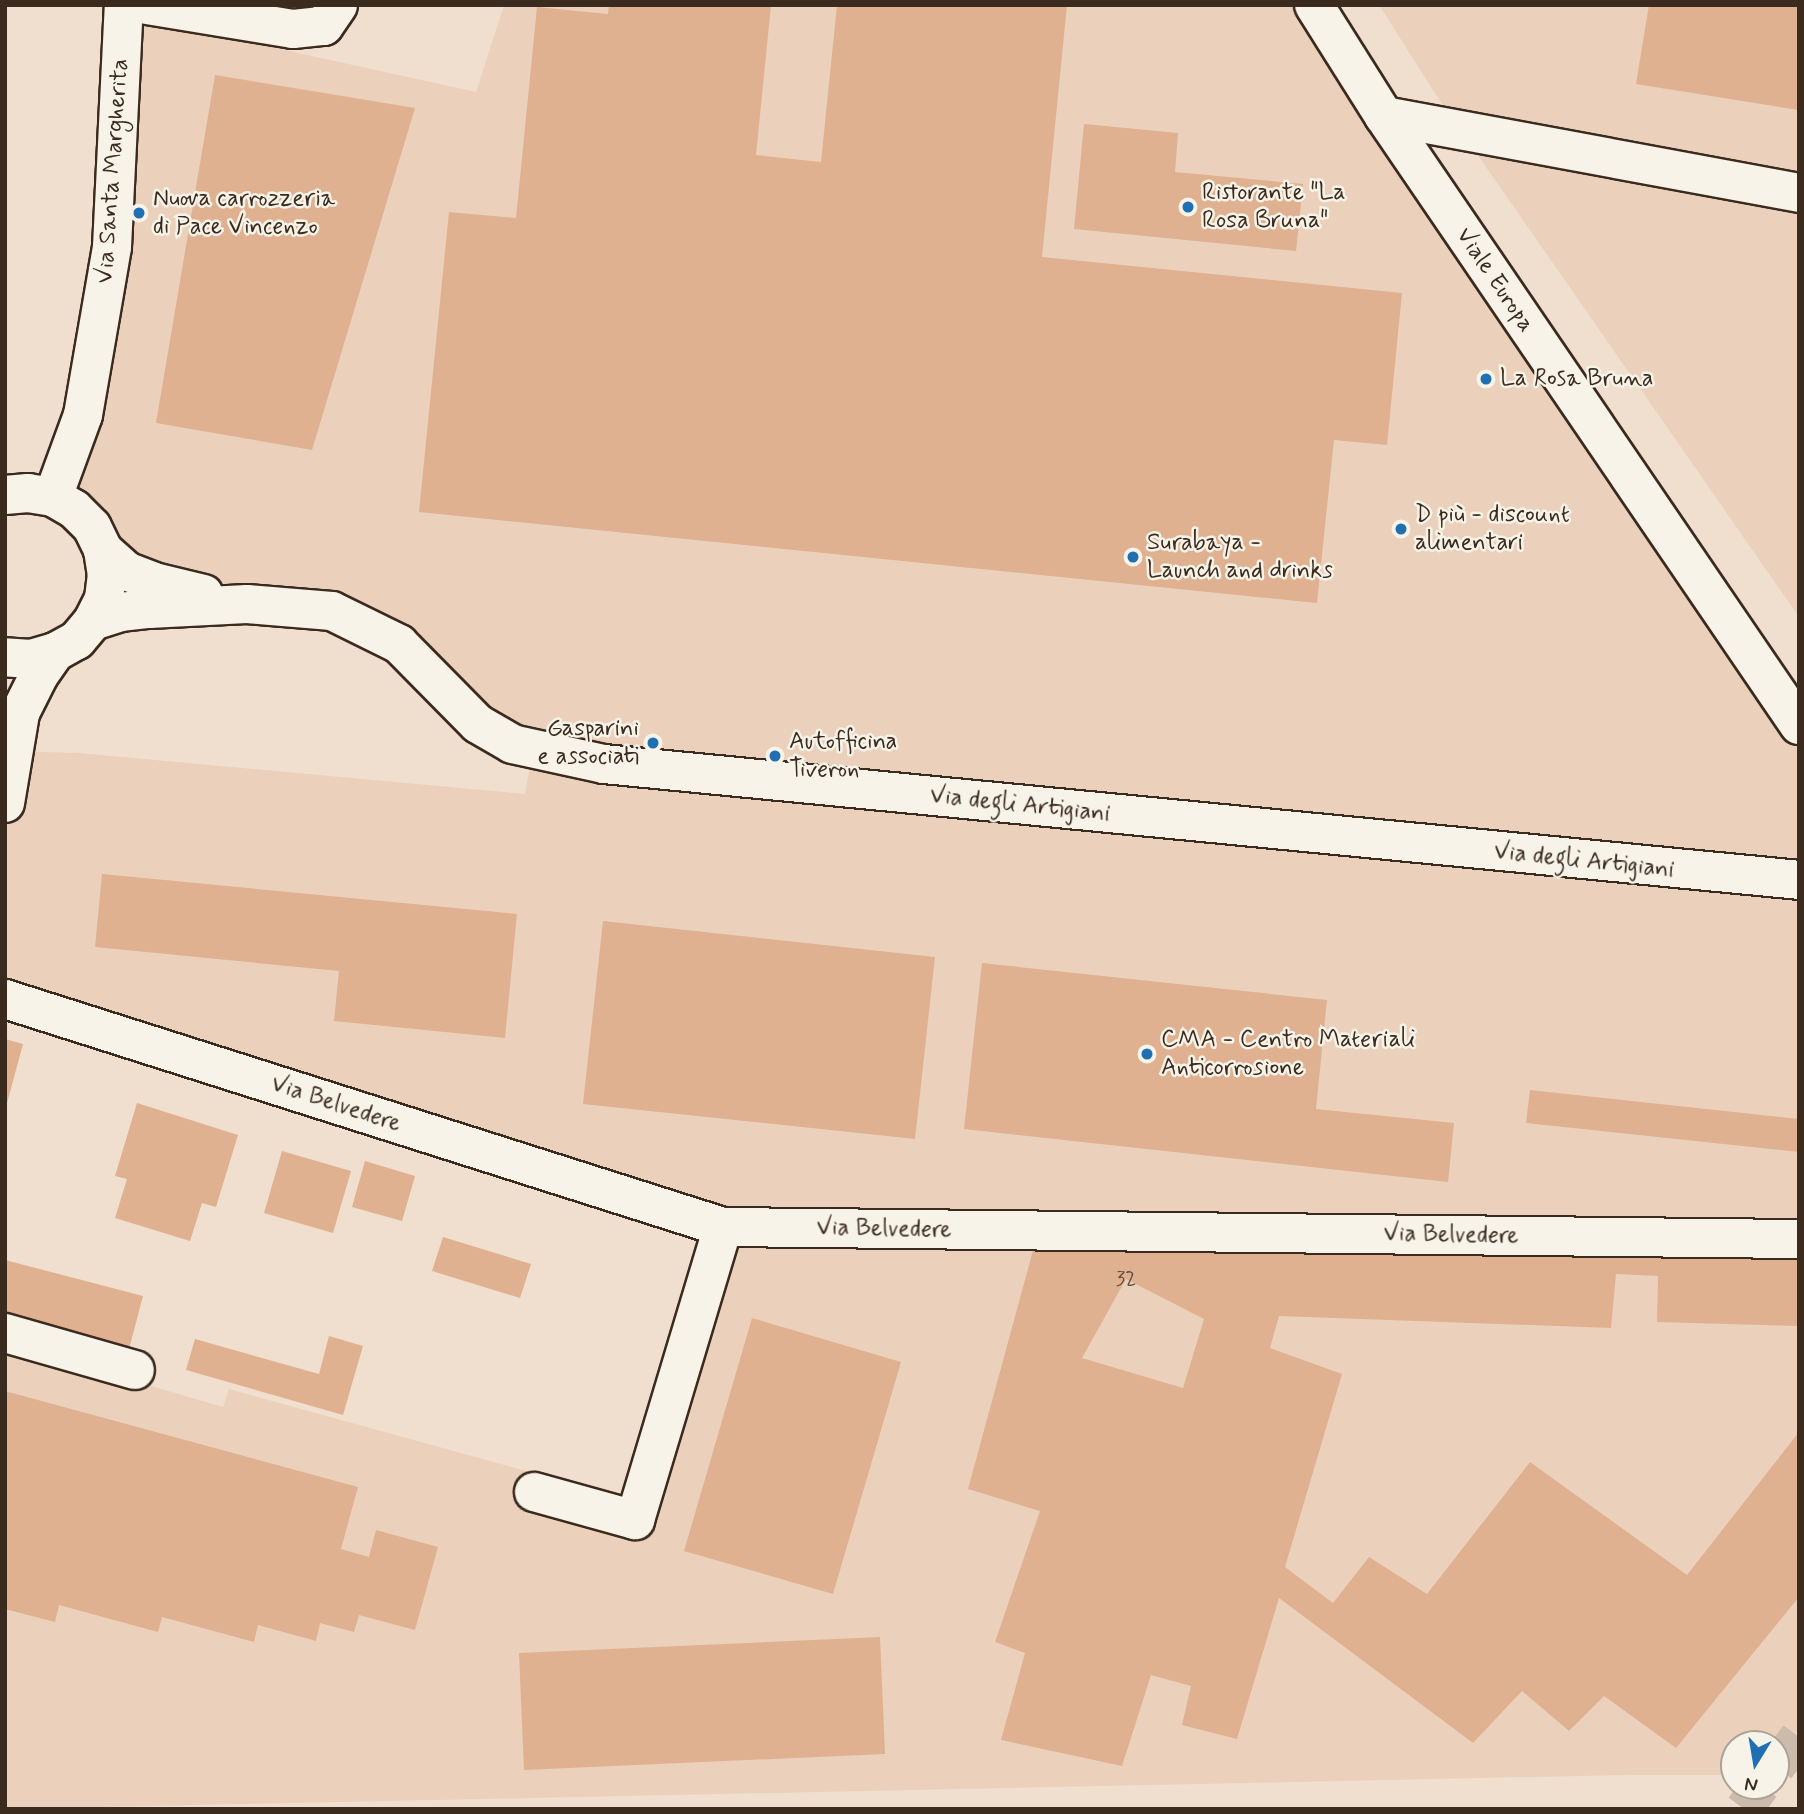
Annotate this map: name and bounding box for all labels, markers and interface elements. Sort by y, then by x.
street label: Via Santa Margherita [91,58,135,284]
place label: Ristorante "La Rosa Bruna" [1202,179,1345,235]
place label: Nuova carrozzeria di Pace Vincenzo [153,185,336,241]
marker: Ristorante "La Rosa Bruna" [1180,199,1196,215]
marker: Nuova carrozzeria di Pace Vincenzo [131,205,147,221]
street label: Viale Europa [1450,222,1540,338]
place label: La Rosa Bruna [1500,365,1653,393]
marker: La Rosa Bruna [1478,371,1494,387]
place label: D più - discount alimentari [1415,501,1569,557]
marker: D più - discount alimentari [1393,521,1409,537]
place label: Surabaya - Launch and drinks [1147,529,1337,585]
marker: Surabaya - Launch and drinks [1125,549,1141,565]
place label: Gasparini e associati [534,715,639,771]
place label: Autofficina Tiveron [789,728,897,784]
marker: Gasparini e associati [645,735,661,751]
marker: Autofficina Tiveron [767,748,783,764]
street label: Via degli Artigiani [928,781,1112,829]
street label: Via degli Artigiani [1492,837,1676,885]
place label: CMA - Centro Materiali Anticorrosione [1161,1026,1415,1082]
marker: CMA - Centro Materiali Anticorrosione [1139,1046,1155,1062]
street label: Via Belvedere [267,1069,405,1139]
street label: Via Belvedere [816,1213,952,1245]
street label: Via Belvedere [1383,1219,1519,1251]
house number: 32 [1116,1266,1136,1292]
north arrow [1720,1730,1790,1800]
text: N [1743,1771,1760,1798]

